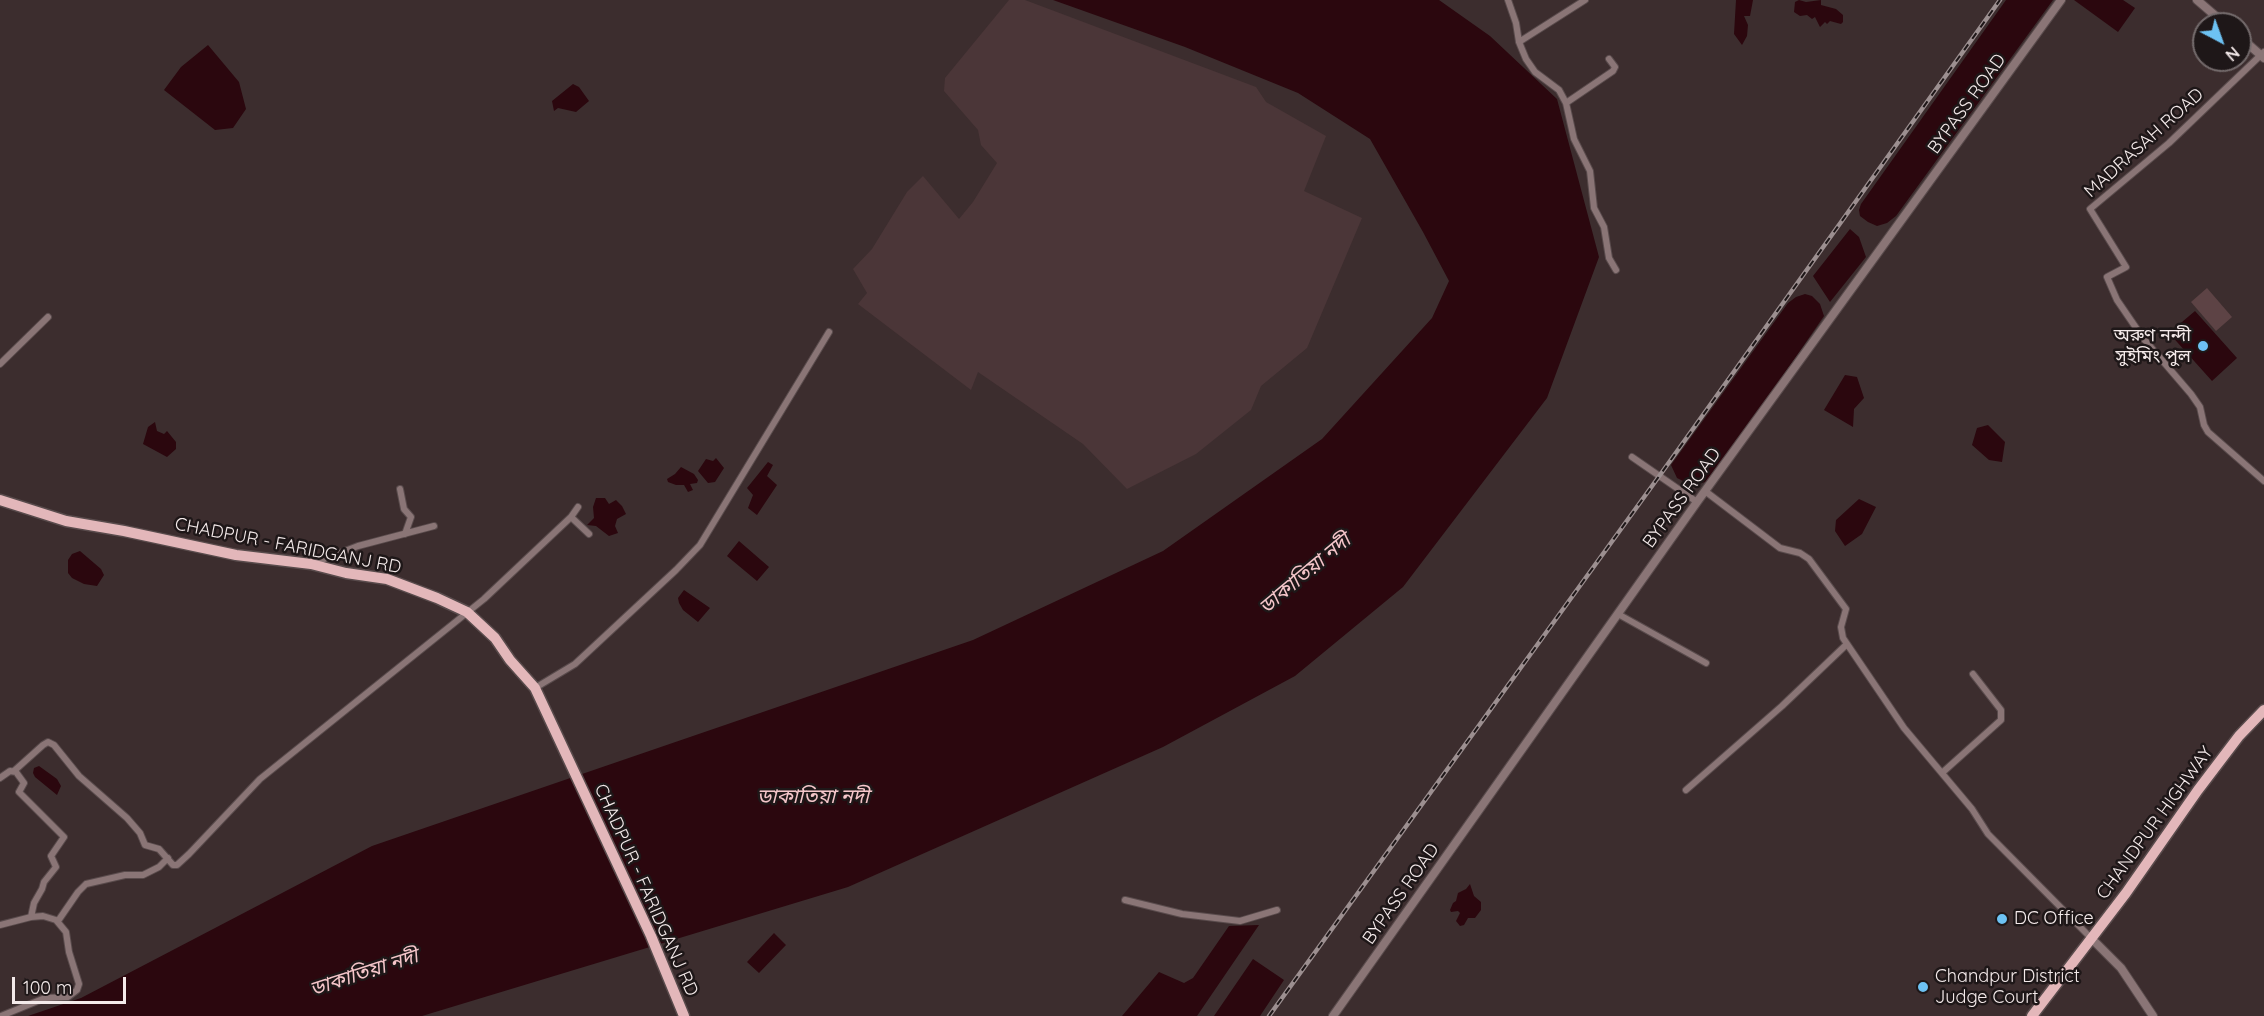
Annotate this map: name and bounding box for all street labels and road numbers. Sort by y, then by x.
street label: BYPASS ROAD [1923,50,2011,158]
street label: MADRASAH ROAD [2080,84,2208,202]
street label: BYPASS ROAD [1638,444,1726,552]
street label: CHADPUR - FARIDGANJ RD [173,513,403,579]
street label: CHANDPUR HIGHWAY [2092,742,2218,904]
street label: CHADPUR - FARIDGANJ RD [589,781,703,999]
street label: BYPASS ROAD [1358,839,1444,949]

